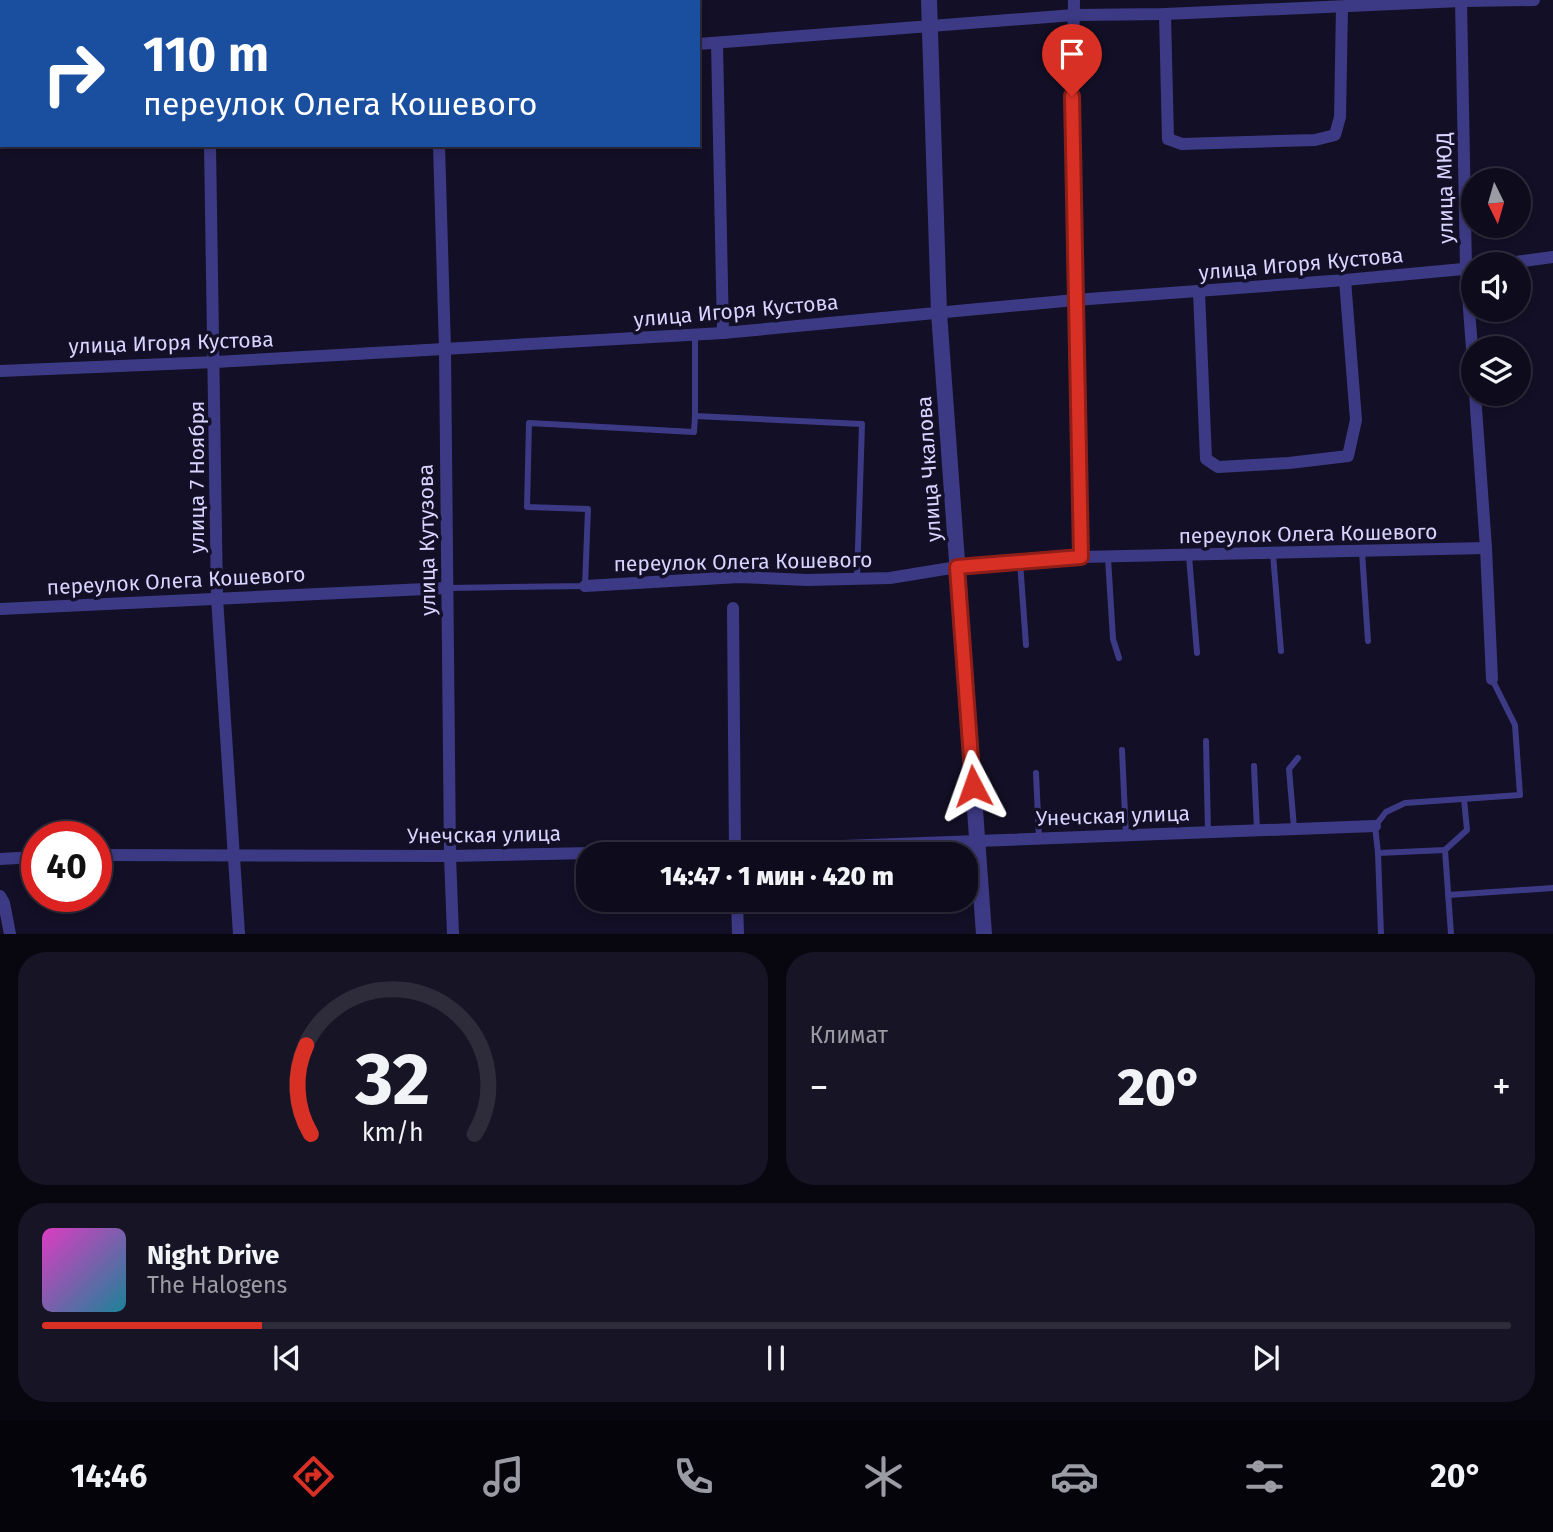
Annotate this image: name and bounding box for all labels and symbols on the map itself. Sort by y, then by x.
pin [1042,24,1102,96]
street label: улица МЮД [1431,132,1459,244]
north arrow [1461,168,1531,238]
street label: улица Игоря Кустова [1198,242,1404,286]
street label: улица Игоря Кустова [633,289,839,333]
street label: улица Игоря Кустова [68,326,274,360]
street label: улица Чкалова [911,395,947,543]
street label: улица 7 Ноября [184,401,210,553]
street label: улица Кутузова [413,464,441,616]
street label: переулок Олега Кошевого [1178,519,1438,549]
street label: переулок Олега Кошевого [613,547,873,577]
street label: переулок Олега Кошевого [46,561,306,601]
position arrow [936,749,1010,823]
street label: Унечская улица [1036,800,1190,832]
speed limit sign: 40 [21,821,112,912]
street label: Унечская улица [407,821,561,849]

